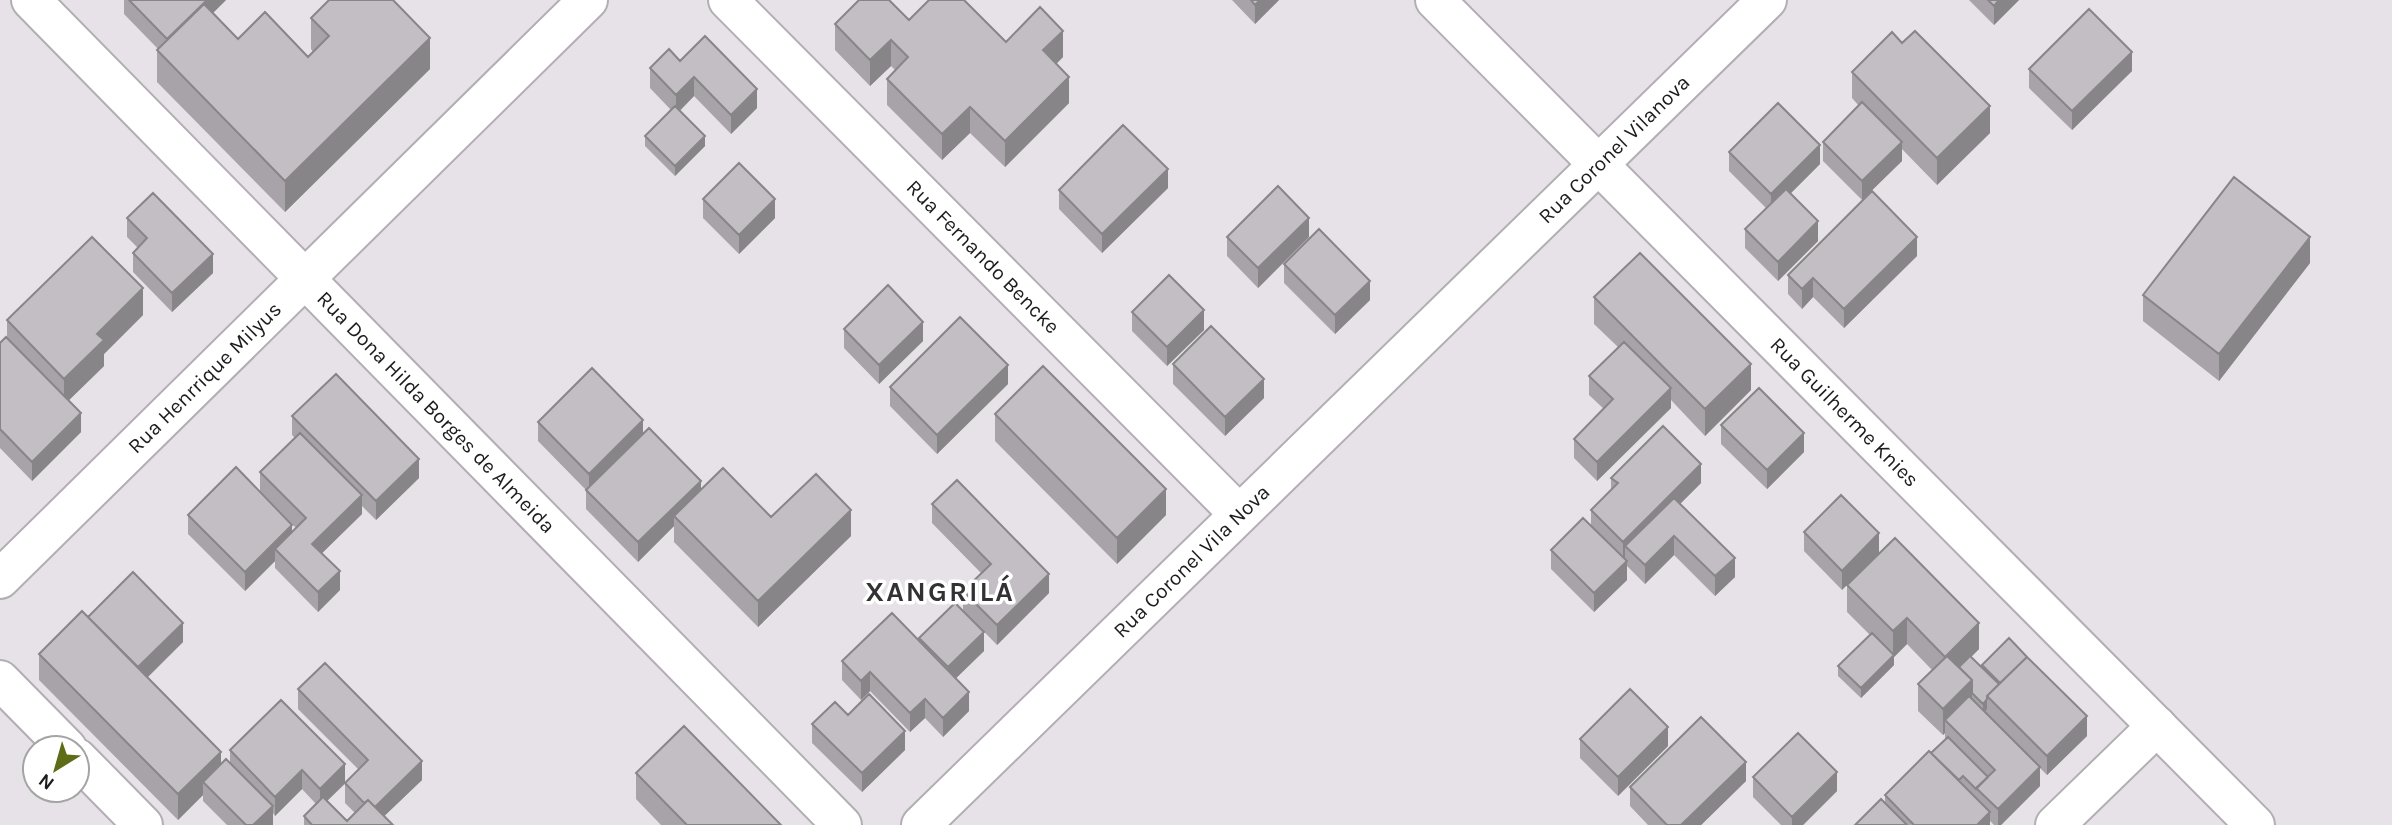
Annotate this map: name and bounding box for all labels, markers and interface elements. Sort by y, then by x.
street label: Rua Coronel Vilanova [1533,70,1695,228]
street label: Rua Fernando Bencke [902,175,1065,339]
street label: Rua Dona Hilda Borges de Almeida [312,286,560,538]
street label: Rua Henrrique Milyus [123,297,286,458]
street label: Rua Guilherme Knies [1765,332,1924,492]
street label: Rua Coronel Vila Nova [1109,480,1275,642]
district label: XANGRILÁ [865,574,1015,608]
north arrow [21,734,91,804]
text: N [34,769,58,795]

